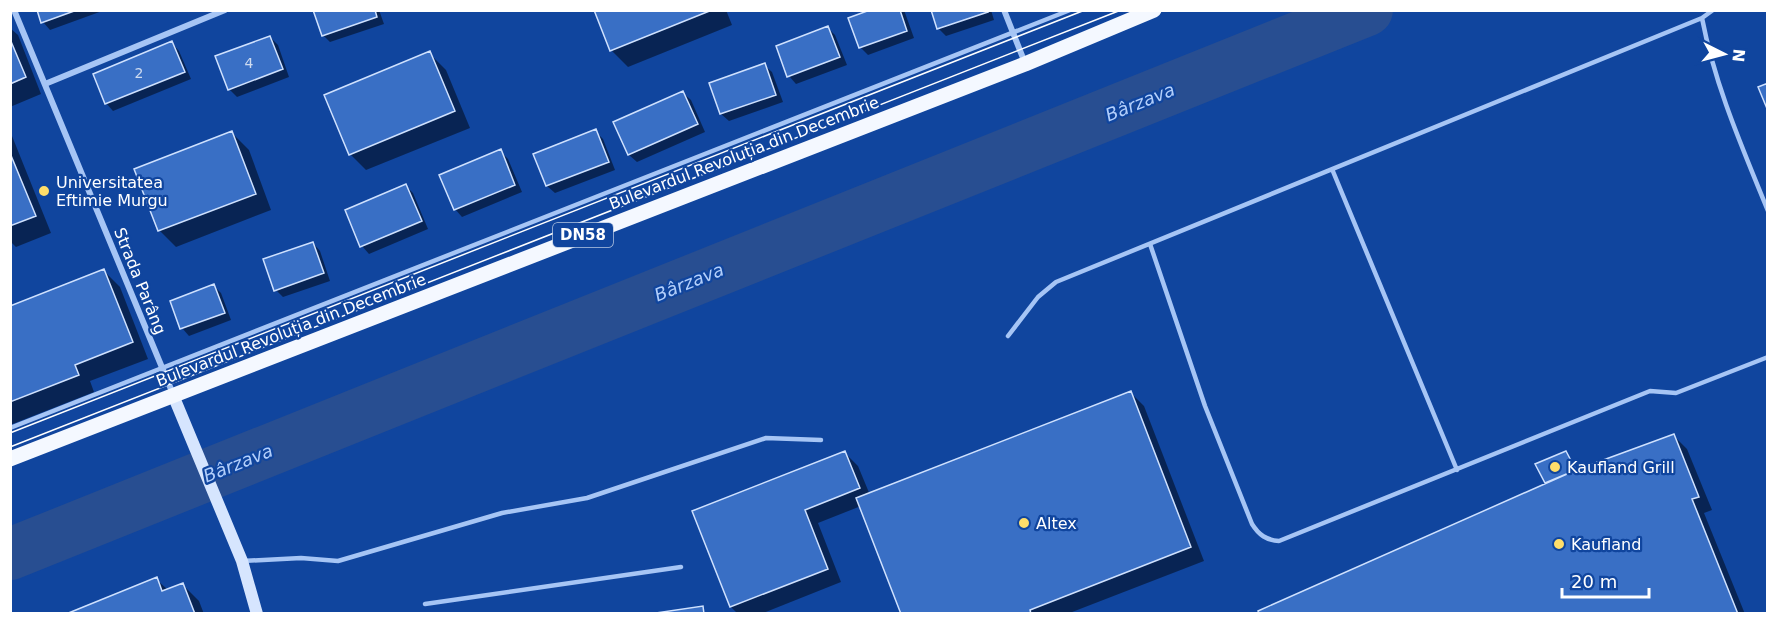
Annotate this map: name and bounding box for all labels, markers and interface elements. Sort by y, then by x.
north arrow [1694,24,1754,84]
text: N [1728,48,1749,63]
house number: 4 [245,55,254,71]
house number: 2 [135,65,143,81]
water label: Bârzava [1102,79,1178,125]
street label: Bulevardul Revoluția din Decembrie [606,93,882,213]
place label: Universitatea Eftimie Murgu [56,173,168,210]
marker: Universitatea Eftimie Murgu [37,184,51,198]
road number: DN58 [553,223,613,247]
street label: Strada Parâng [110,225,170,337]
water label: Bârzava [651,259,727,305]
street label: Bulevardul Revoluția din Decembrie [153,270,429,390]
water label: Bârzava [200,440,276,486]
place label: Kaufland Grill [1567,458,1675,477]
marker: Kaufland Grill [1548,460,1562,474]
place label: Altex [1036,514,1077,533]
marker: Altex [1017,516,1031,530]
place label: Kaufland [1571,535,1641,554]
marker: Kaufland [1552,537,1566,551]
scale bar [1562,561,1649,599]
text: 20 m [1571,571,1617,592]

